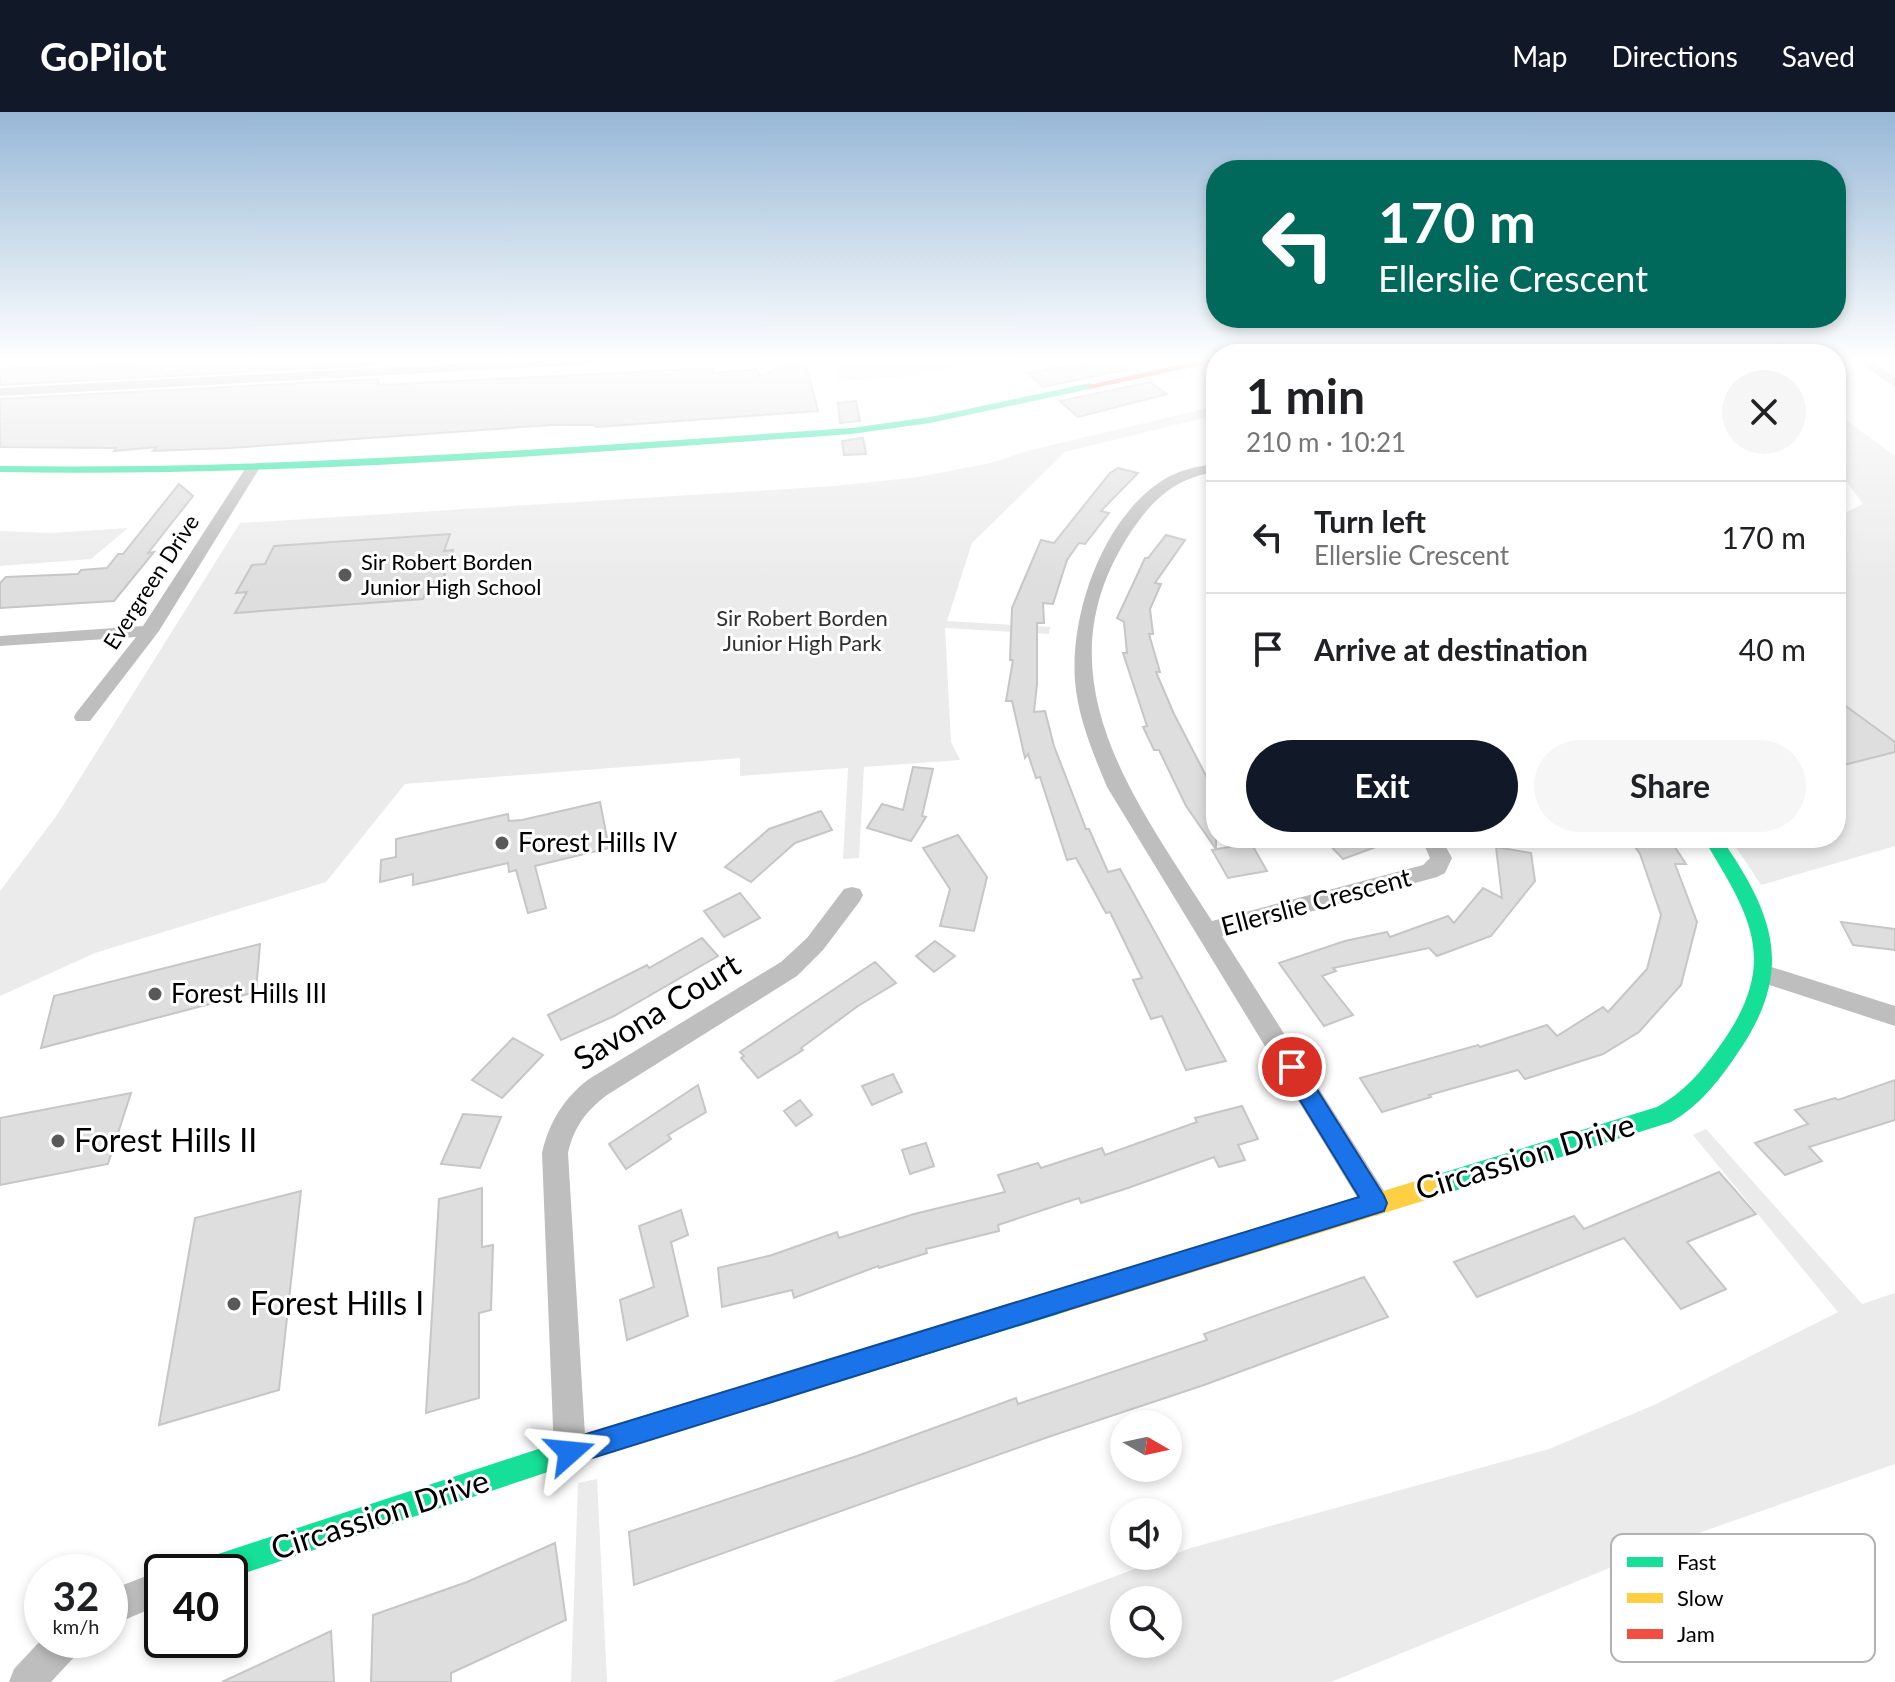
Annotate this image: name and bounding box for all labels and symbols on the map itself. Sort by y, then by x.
street label: Evergreen Drive [97,509,204,654]
place label: Sir Robert Borden Junior High School [361,548,542,600]
marker: Sir Robert Borden Junior High School [336,566,354,584]
park label: Sir Robert Borden Junior High Park [716,604,888,656]
place label: Forest Hills IV [518,826,678,858]
marker: Forest Hills IV [493,834,511,852]
street label: Ellerslie Crescent [1217,860,1415,942]
street label: Savona Court [566,944,747,1077]
place label: Forest Hills III [171,977,327,1009]
marker: Forest Hills III [146,985,164,1003]
pin [1258,1033,1326,1101]
street label: Circassion Drive [1410,1104,1639,1207]
place label: Forest Hills II [74,1120,257,1159]
marker: Forest Hills II [49,1132,67,1150]
place label: Forest Hills I [250,1283,424,1322]
marker: Forest Hills I [225,1295,243,1313]
position arrow [528,1410,612,1494]
north arrow [1110,1410,1182,1482]
street label: Circassion Drive [266,1460,494,1567]
legend [1611,1534,1875,1662]
text: Fast [1677,1548,1716,1575]
speed limit sign: 40 [144,1554,248,1658]
text: Slow [1677,1584,1724,1611]
text: Jam [1677,1620,1715,1647]

